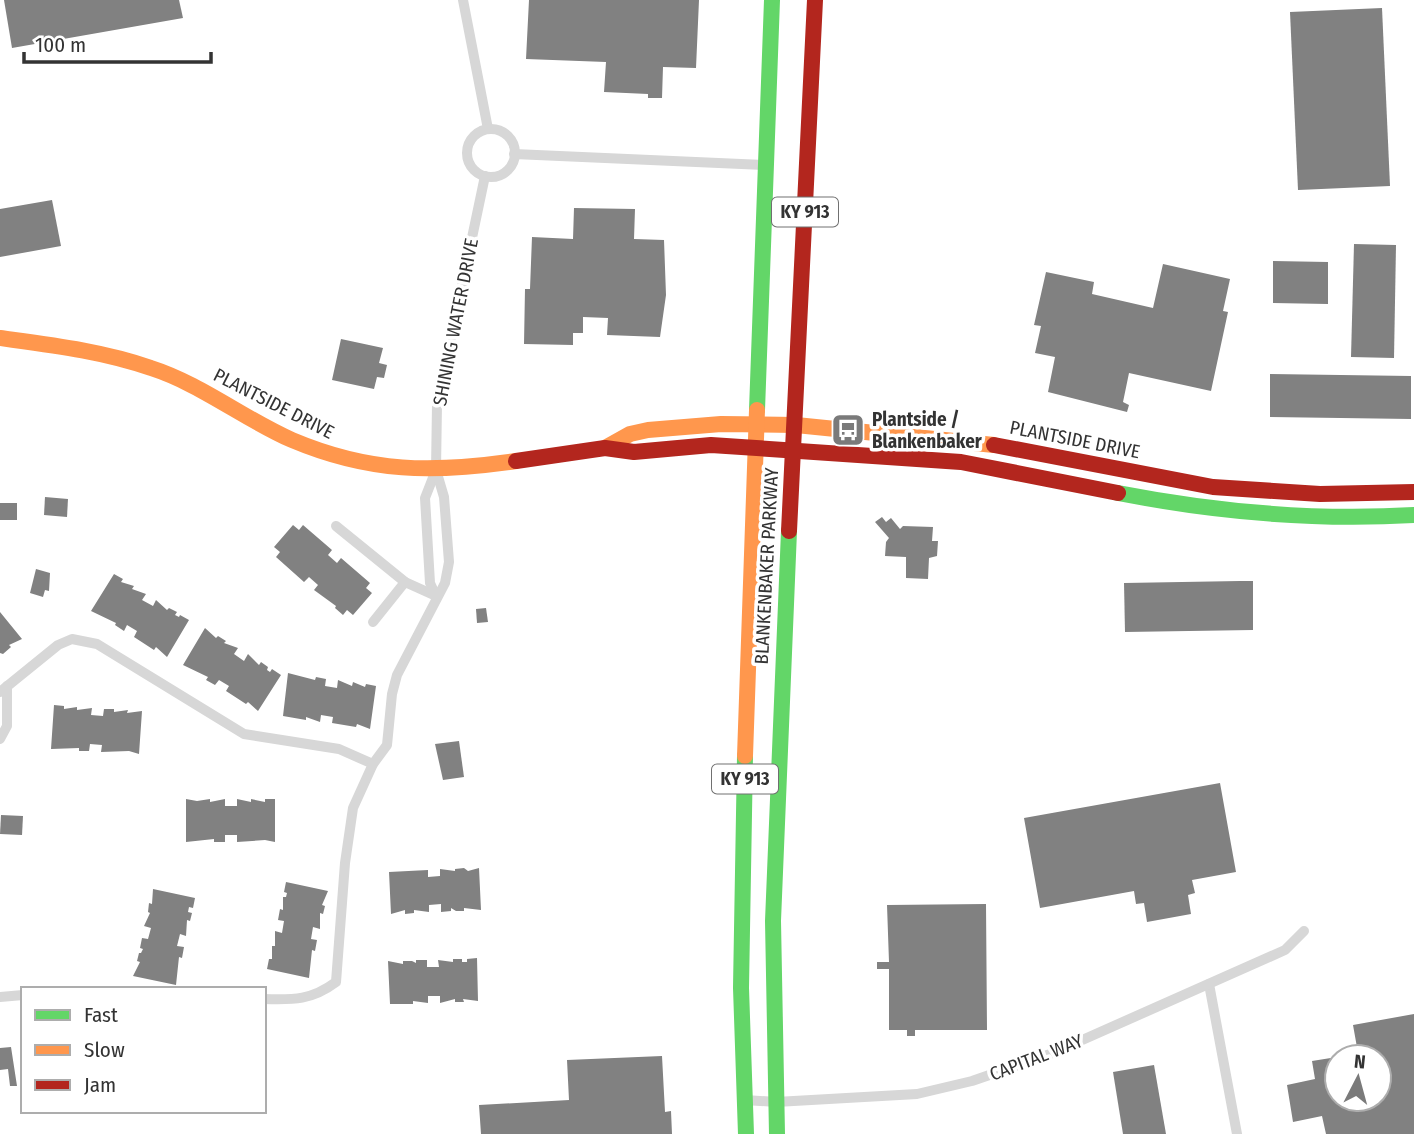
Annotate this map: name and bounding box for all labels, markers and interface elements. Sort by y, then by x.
scale bar [24,21,212,65]
text: 100 m [35,32,86,58]
road number: KY 913 [772,197,838,226]
street label: SHINING WATER DRIVE [428,236,483,408]
street label: PLANTSIDE DRIVE [210,363,338,444]
place label: Plantside / Blankenbaker [872,408,983,453]
bus stop icon: Plantside / Blankenbaker [829,411,867,449]
street label: PLANTSIDE DRIVE [1008,416,1142,463]
street label: BLANKENBAKER PARKWAY [750,467,783,665]
road number: KY 913 [712,764,778,794]
legend [21,987,266,1113]
text: Fast [84,1002,118,1028]
street label: CAPITAL WAY [986,1029,1087,1086]
text: Slow [84,1037,125,1063]
north arrow [1323,1043,1393,1113]
text: N [1353,1050,1367,1074]
text: Jam [84,1072,116,1098]

